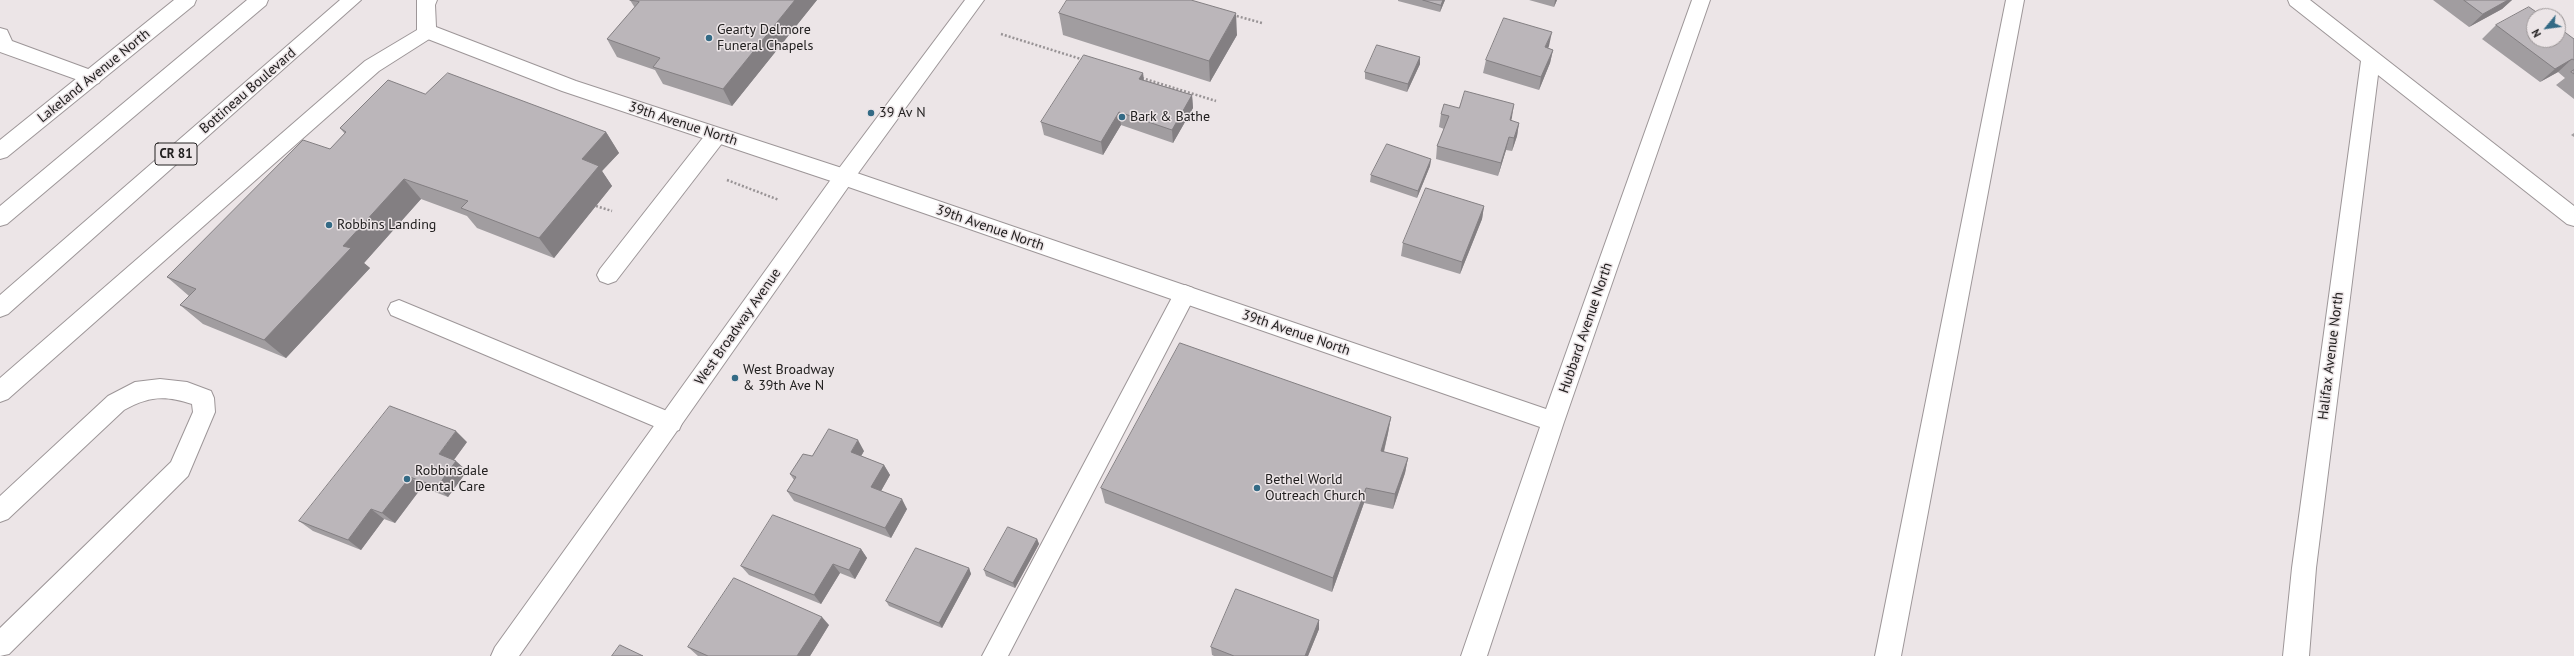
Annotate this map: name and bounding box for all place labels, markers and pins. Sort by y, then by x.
place label: Gearty Delmore Funeral Chapels [717,22,813,54]
marker: Gearty Delmore Funeral Chapels [704,33,714,43]
place label: 39 Av N [879,105,926,121]
marker: 39 Av N [866,108,876,118]
place label: Bark & Bathe [1130,109,1210,125]
marker: Bark & Bathe [1117,112,1127,122]
place label: Robbins Landing [337,217,436,233]
marker: Robbins Landing [324,220,334,230]
place label: West Broadway & 39th Ave N [743,362,834,394]
marker: West Broadway & 39th Ave N [730,373,740,383]
place label: Robbinsdale Dental Care [415,463,488,496]
place label: Bethel World Outreach Church [1265,472,1365,504]
marker: Robbinsdale Dental Care [402,474,412,484]
marker: Bethel World Outreach Church [1252,483,1262,493]

